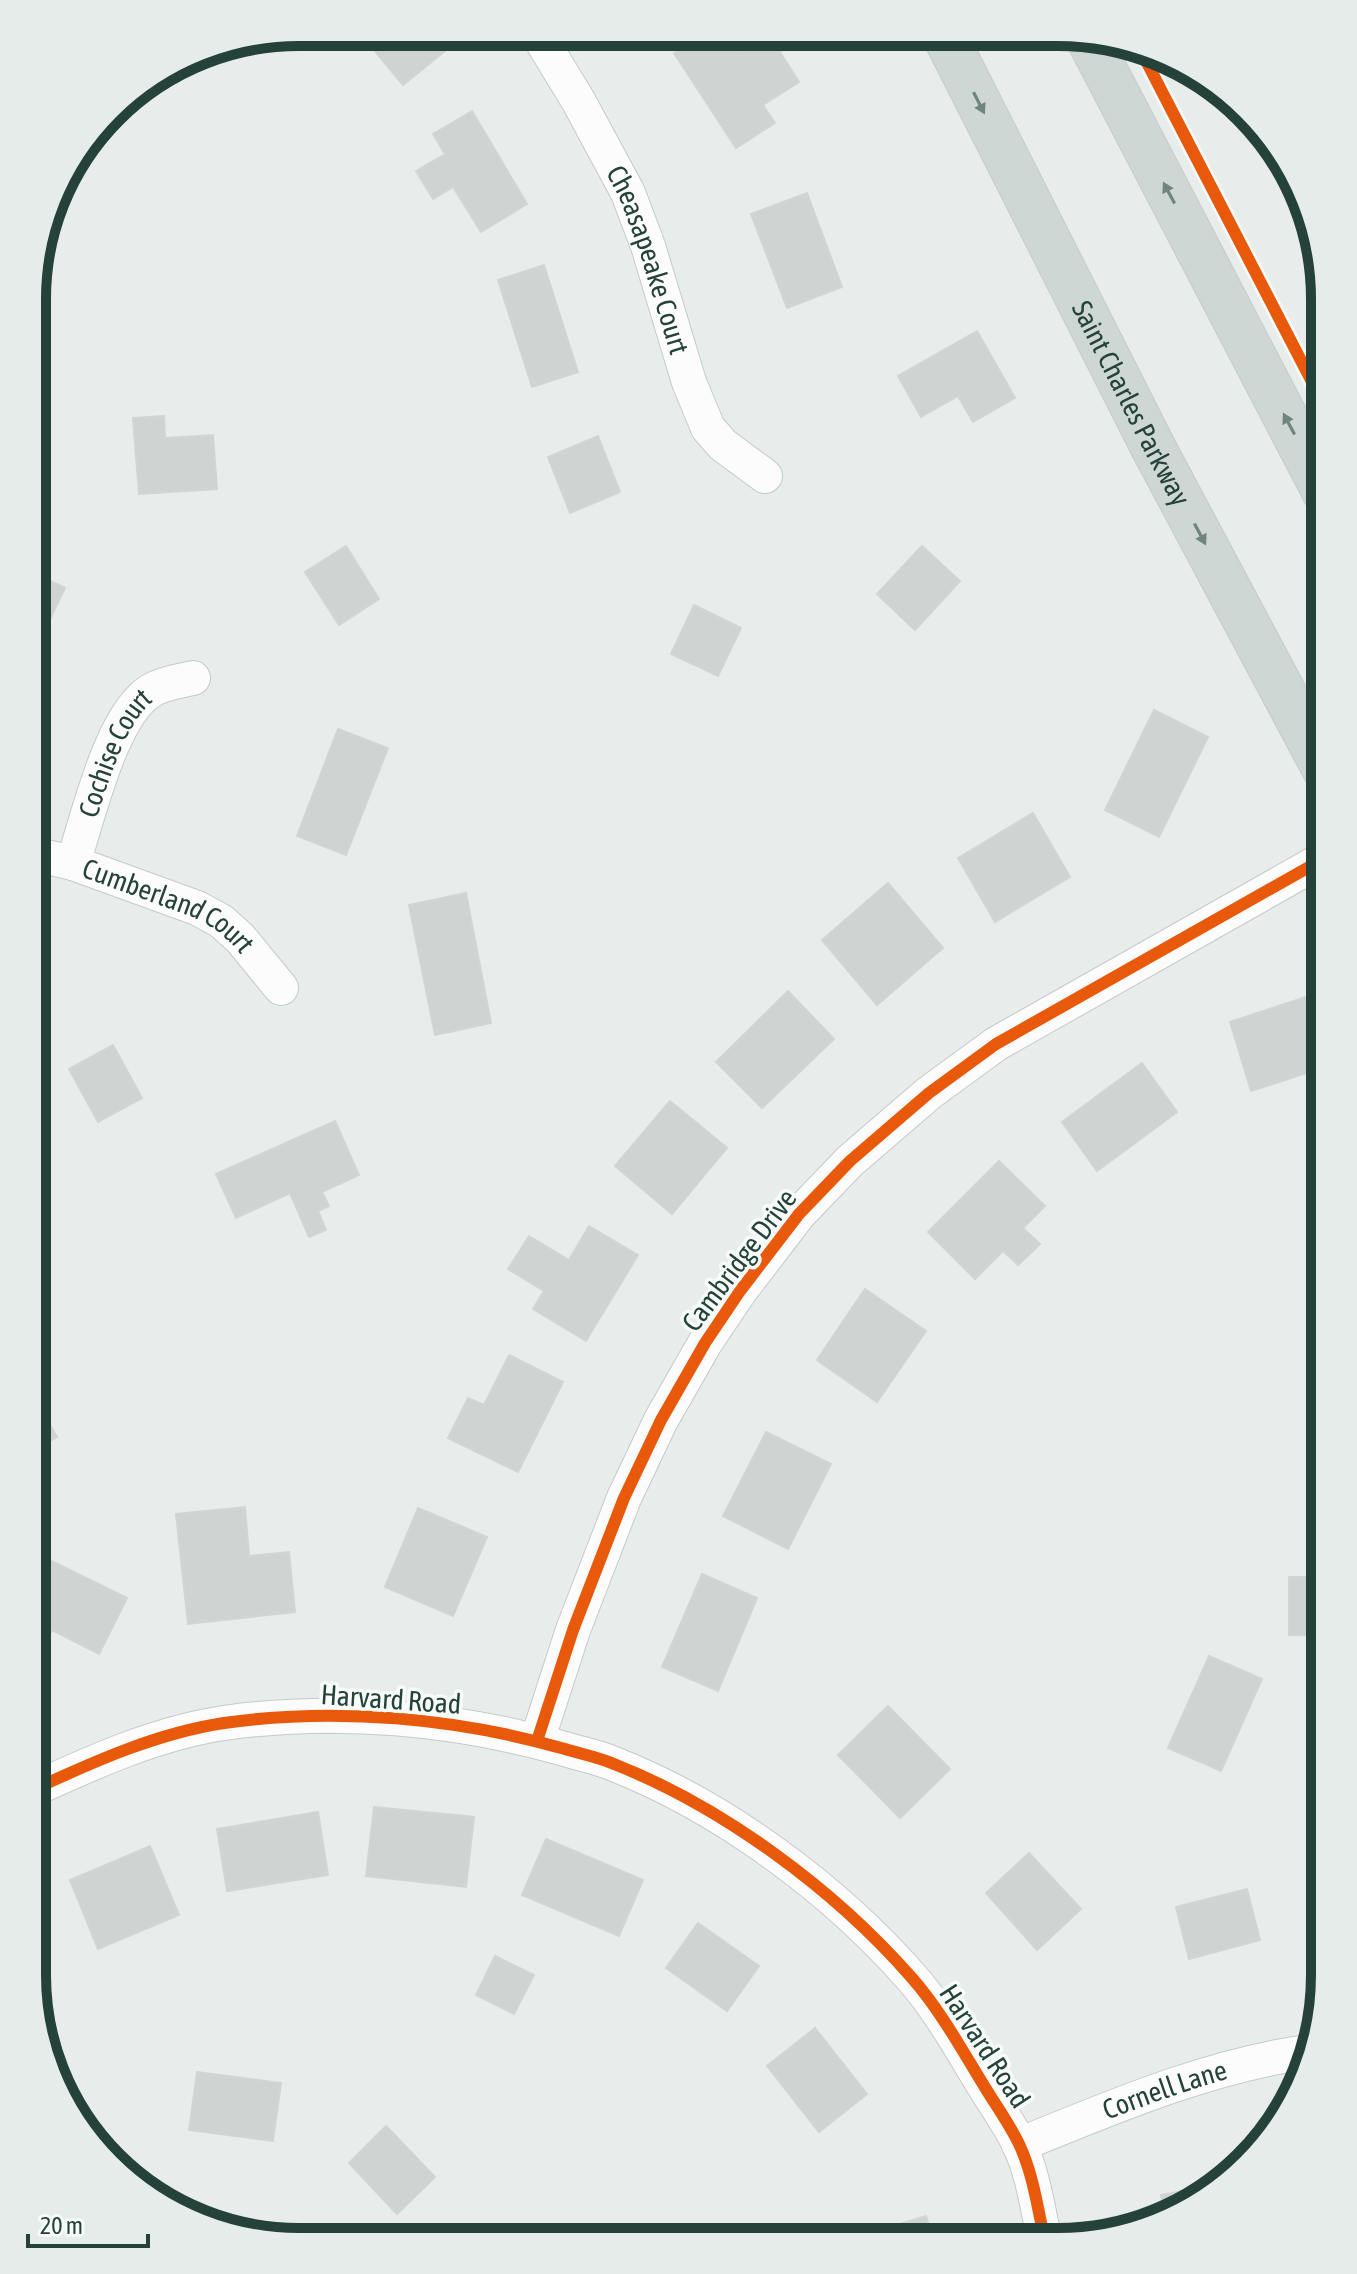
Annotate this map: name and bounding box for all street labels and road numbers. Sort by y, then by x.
street label: Cheasapeake Court [600,160,696,358]
street label: Saint Charles Parkway [1066,295,1197,511]
street label: Cochise Court [72,681,157,821]
street label: Cumberland Court [78,852,261,959]
street label: Cambridge Drive [675,1183,803,1337]
street label: Harvard Road [320,1678,462,1720]
street label: Harvard Road [933,1978,1037,2114]
street label: Cornell Lane [1098,2054,1230,2126]

